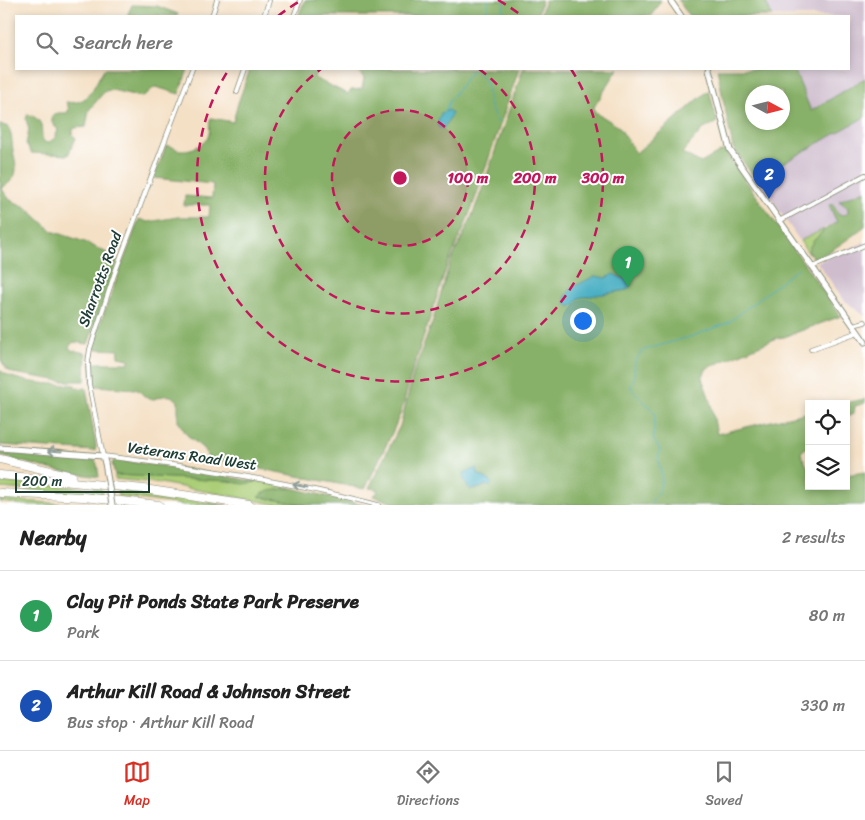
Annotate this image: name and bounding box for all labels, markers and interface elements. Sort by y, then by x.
search box [15,15,850,70]
text: Search here [73,26,173,59]
icon: search [33,29,61,57]
north arrow [745,85,790,130]
pin: 2 [753,158,785,199]
text: 100 m [448,165,489,191]
text: 200 m [512,165,557,191]
text: 300 m [581,165,625,191]
centre of rings [391,169,409,187]
street label: Sharrotts Road [71,227,130,330]
pin: 1 [612,246,644,287]
your location [570,308,596,334]
map controls [805,400,850,490]
button: locate [805,400,850,445]
street label: Veterans Road West [126,434,259,478]
button: layers [805,445,850,490]
one-way arrow [47,446,63,456]
text: 200 m [22,469,62,494]
scale bar [15,470,150,493]
one-way arrow [292,481,308,491]
text: Nearby [20,519,86,557]
text: 2 results [782,523,845,552]
text: Clay Pit Ponds State Park Preserve [67,585,359,618]
text: 1 [33,601,39,630]
text: 80 m [809,601,845,630]
text: Park [67,618,100,647]
text: Arthur Kill Road & Johnson Street [67,675,351,708]
text: 2 [31,691,41,720]
text: 330 m [801,691,845,720]
text: Bus stop · Arthur Kill Road [67,708,253,737]
tab: Map [123,758,151,813]
tab: Directions [397,758,459,813]
tab: Saved [705,758,742,813]

